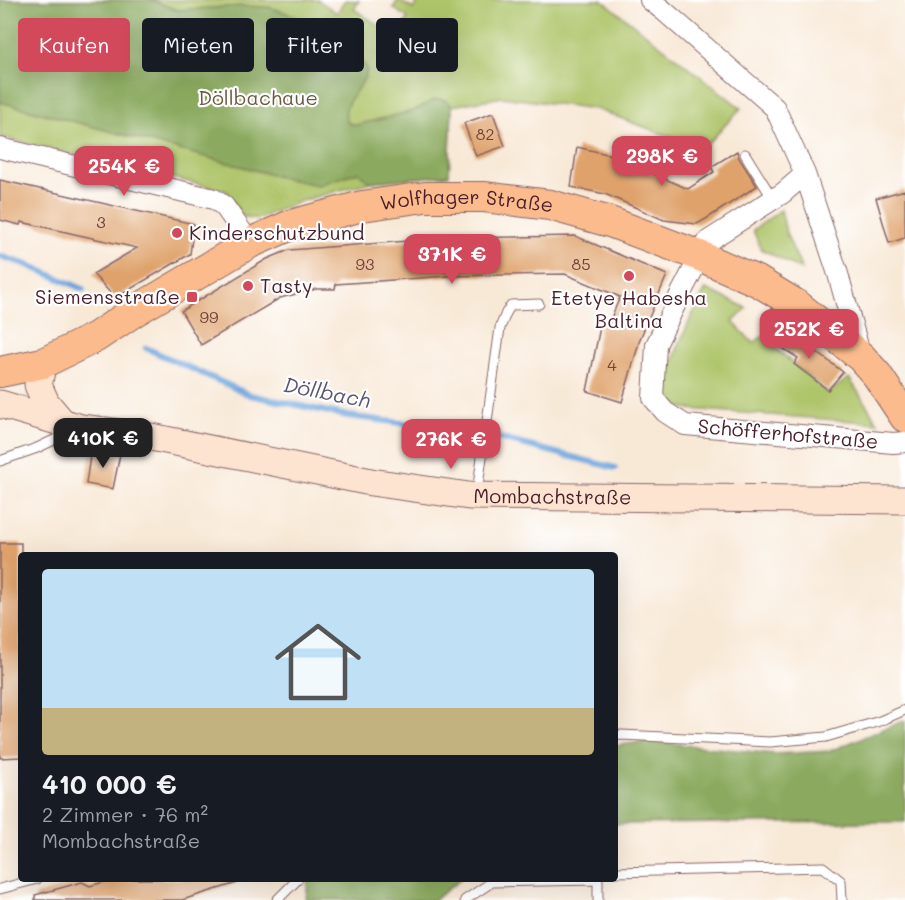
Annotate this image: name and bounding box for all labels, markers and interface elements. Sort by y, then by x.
chip: Kaufen [18,18,130,72]
chip: Mieten [142,18,254,72]
chip: Filter [266,18,364,72]
chip: Neu [376,18,458,72]
park label: Döllbachaue [198,84,318,110]
house number: 82 [476,123,494,144]
pin: 298K € [613,136,711,187]
text: 298K € [626,142,698,168]
pin: 254K € [75,146,173,197]
text: 254K € [88,152,160,178]
street label: Wolfhager Straße [378,183,555,217]
house number: 3 [96,211,106,232]
place label: Kinderschutzbund [189,219,365,245]
marker: Kinderschutzbund [170,226,184,240]
pin: 371K € [403,234,501,285]
text: 371K € [418,240,486,266]
house number: 93 [356,253,374,274]
house number: 85 [571,253,591,274]
marker: Etetye Habesha Baltina [622,269,636,283]
place label: Tasty [260,272,313,298]
marker: Tasty [241,279,255,293]
place label: Siemensstraße [35,283,180,309]
place label: Etetye Habesha Baltina [551,284,707,333]
marker: Siemensstraße [185,290,199,304]
house number: 99 [200,306,218,327]
pin: 252K € [760,309,858,360]
text: 252K € [774,315,844,341]
house number: 4 [607,354,617,375]
water label: Döllbach [281,370,373,413]
street label: Schöfferhofstraße [697,412,879,454]
pin: 410K € [54,418,152,469]
pin: 276K € [402,419,500,470]
text: 410K € [68,424,138,450]
text: 276K € [416,425,487,451]
street label: Mombachstraße [473,482,632,509]
icon: home [264,608,372,716]
text: 410 000 € [42,767,177,801]
text: 2 Zimmer · 76 m² [42,801,208,827]
text: Mombachstraße [42,827,200,853]

